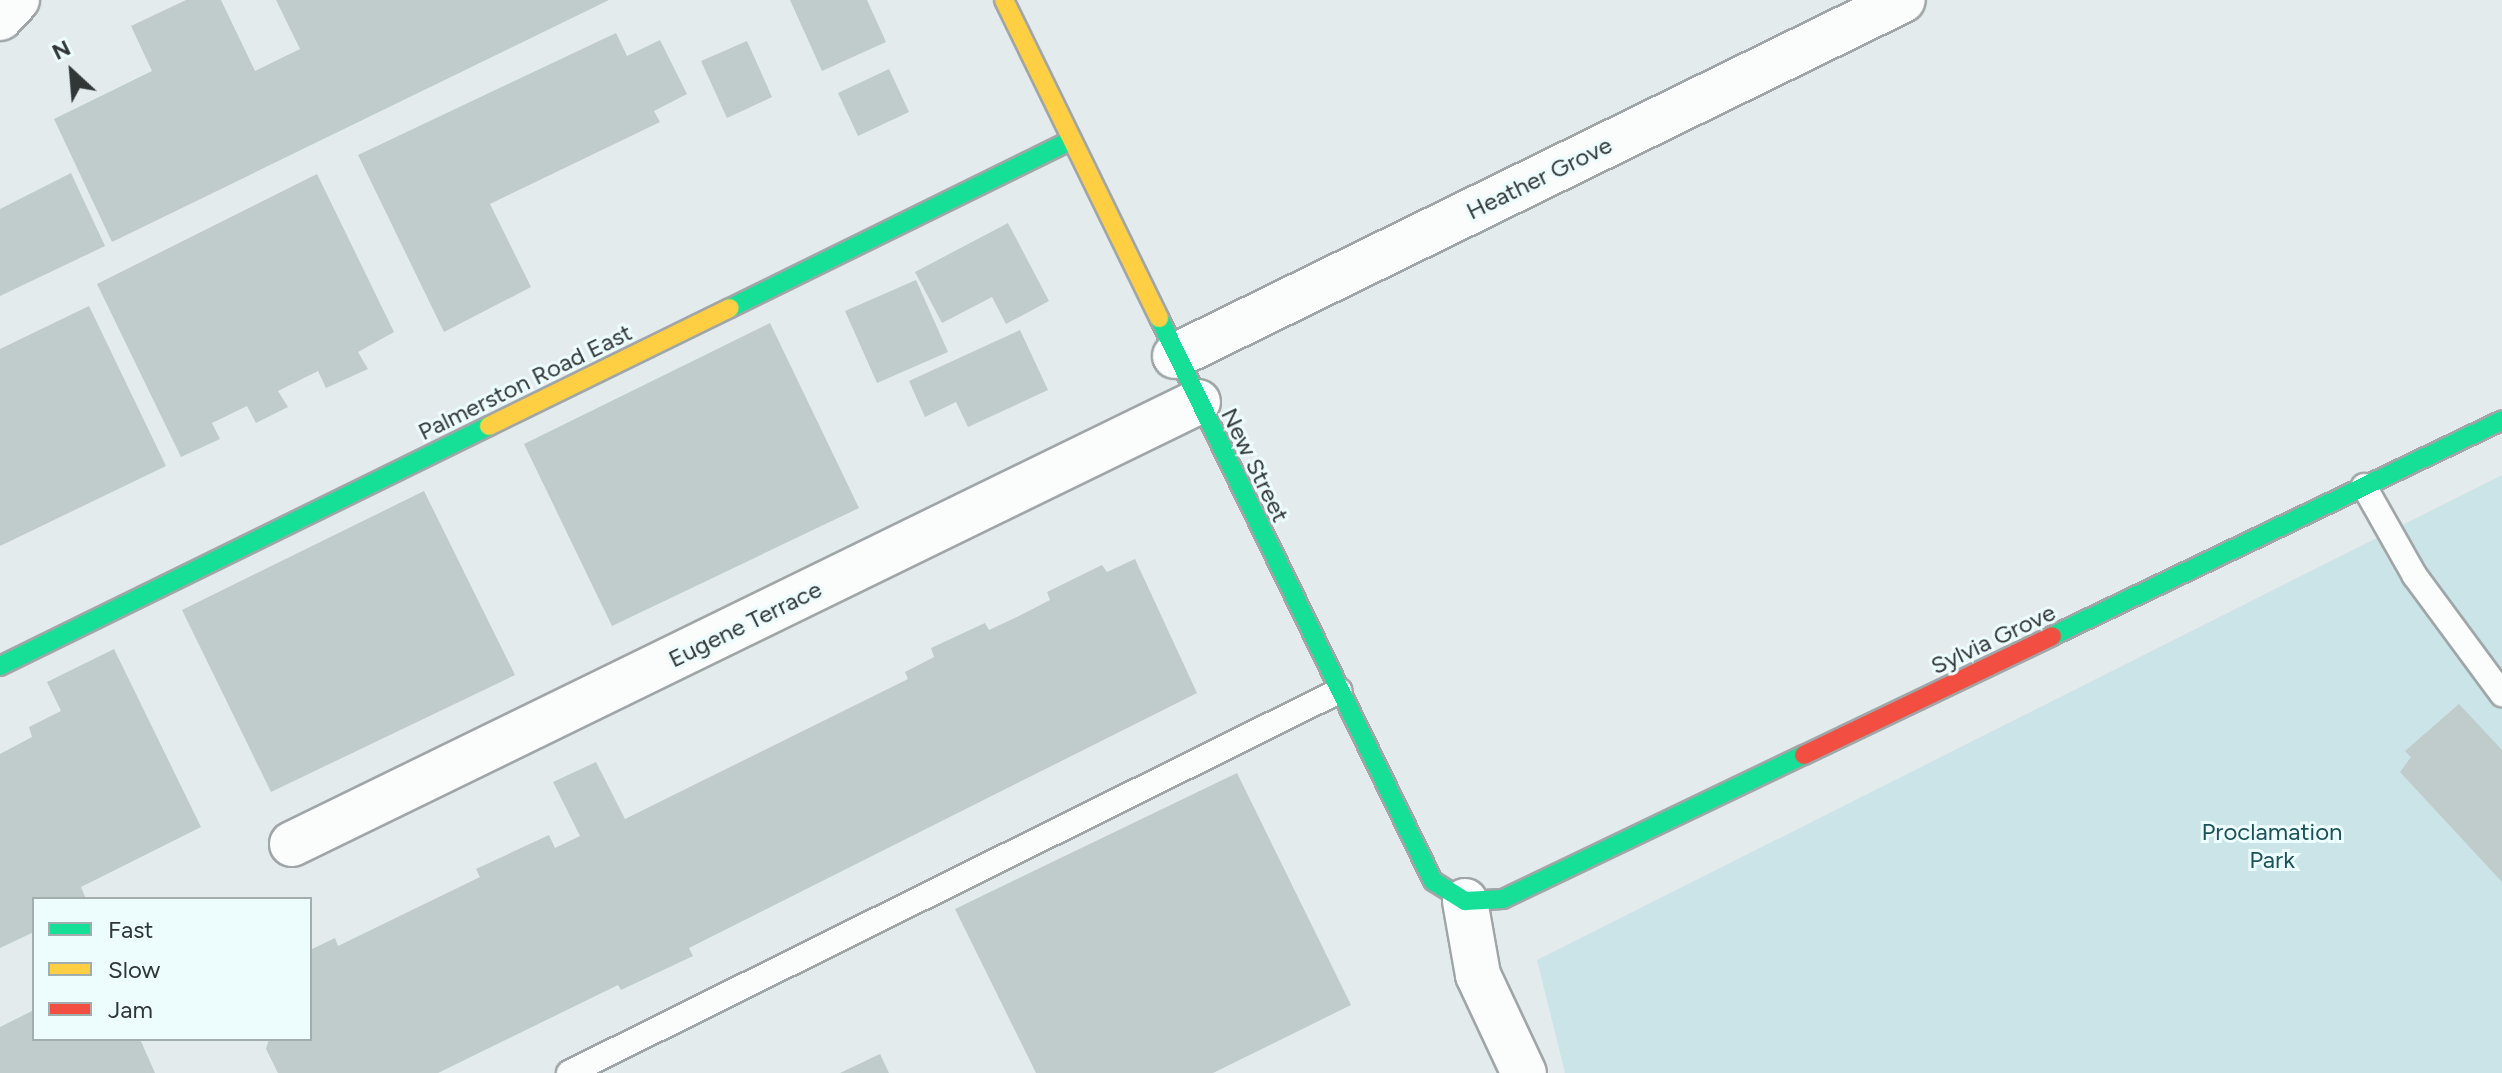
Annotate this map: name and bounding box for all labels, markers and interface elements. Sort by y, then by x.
north arrow [32,32,112,112]
text: N [48,34,75,66]
street label: Heather Grove [1462,130,1616,226]
street label: Palmerston Road East [413,318,637,446]
street label: New Street [1215,403,1295,527]
street label: Eugene Terrace [664,575,826,673]
street label: Sylvia Grove [1926,598,2060,680]
park label: Proclamation Park [2202,818,2342,874]
legend [32,897,312,1041]
text: Fast [108,915,153,944]
text: Slow [108,955,160,984]
text: Jam [108,995,153,1024]

